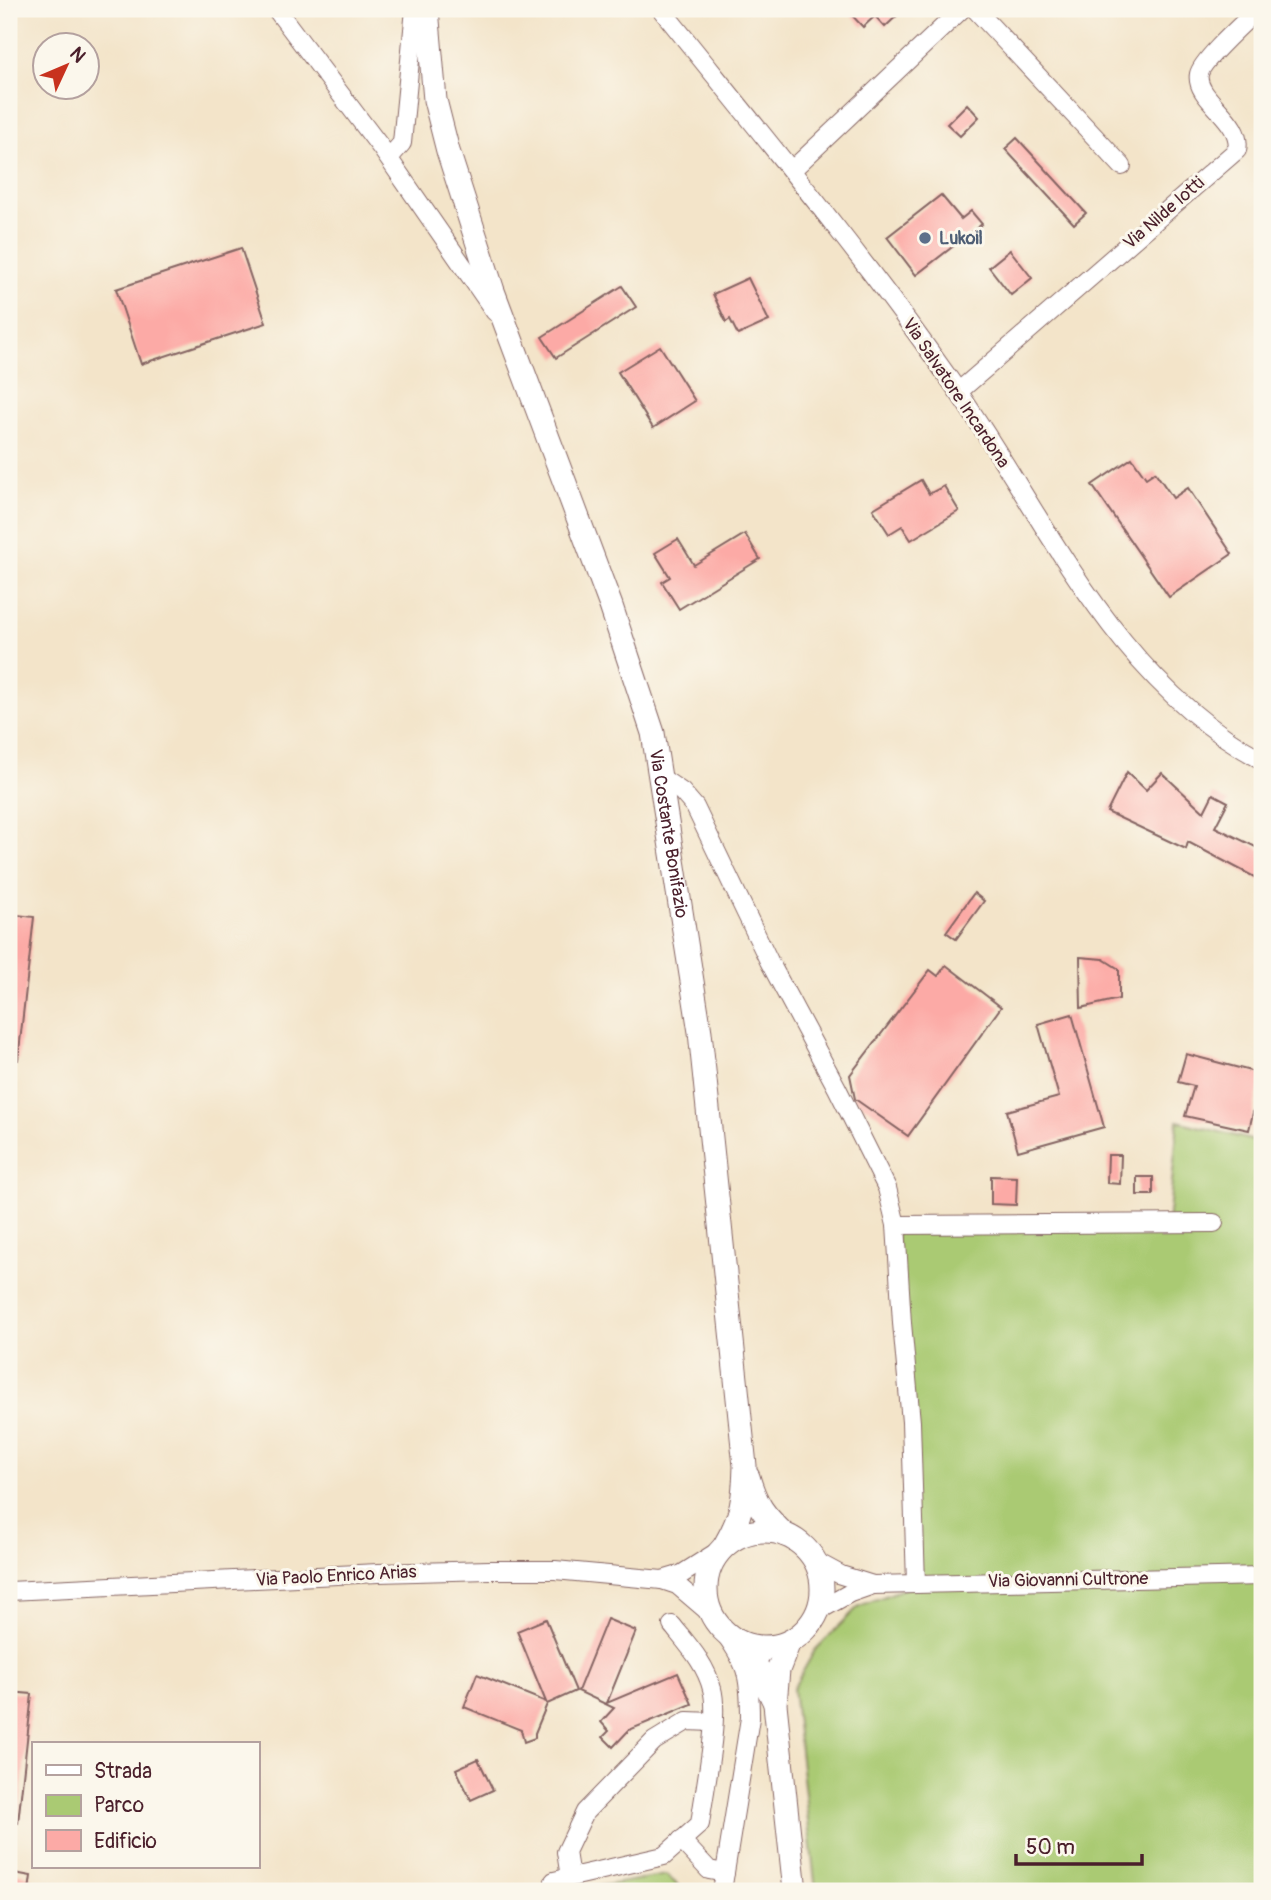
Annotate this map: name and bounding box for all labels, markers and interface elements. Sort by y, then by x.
north arrow [32,32,102,102]
text: N [64,42,91,68]
street label: Via Nilde Iotti [1119,171,1209,255]
place label: Lukoil [939,227,983,250]
marker: Lukoil [917,230,933,246]
street label: Via Salvatore Incardona [897,313,1015,473]
street label: Via Costante Bonifazio [644,748,693,920]
street label: Via Paolo Enrico Arias [255,1560,417,1592]
street label: Via Giovanni Cultrone [987,1567,1149,1593]
legend [32,1742,259,1868]
text: Strada [94,1758,152,1785]
text: Parco [94,1792,144,1819]
scale bar [1016,1823,1142,1867]
text: Edificio [94,1828,157,1855]
text: 50 m [1026,1834,1075,1861]

